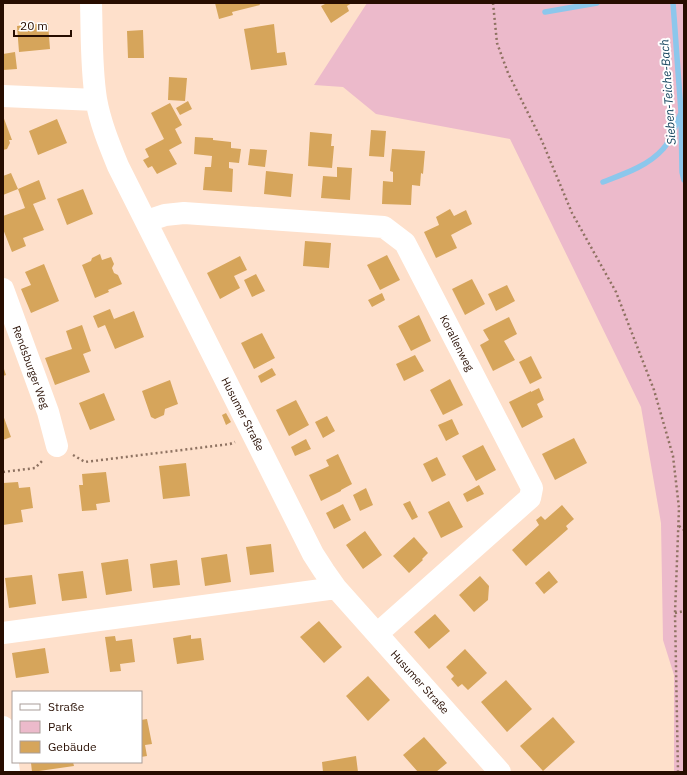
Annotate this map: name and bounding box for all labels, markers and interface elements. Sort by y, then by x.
scale bar [14,12,71,38]
text: 20 m [20,18,48,33]
water label: Sieben-Teiche-Bach [656,38,679,145]
street label: Korallenweg [437,313,477,374]
street label: Rendsburger Weg [10,324,53,411]
street label: Husumer Straße [218,375,268,453]
street label: Husumer Straße [388,647,452,717]
legend [12,691,142,763]
text: Straße [48,699,85,714]
text: Park [48,719,73,734]
text: Gebäude [48,739,97,754]

